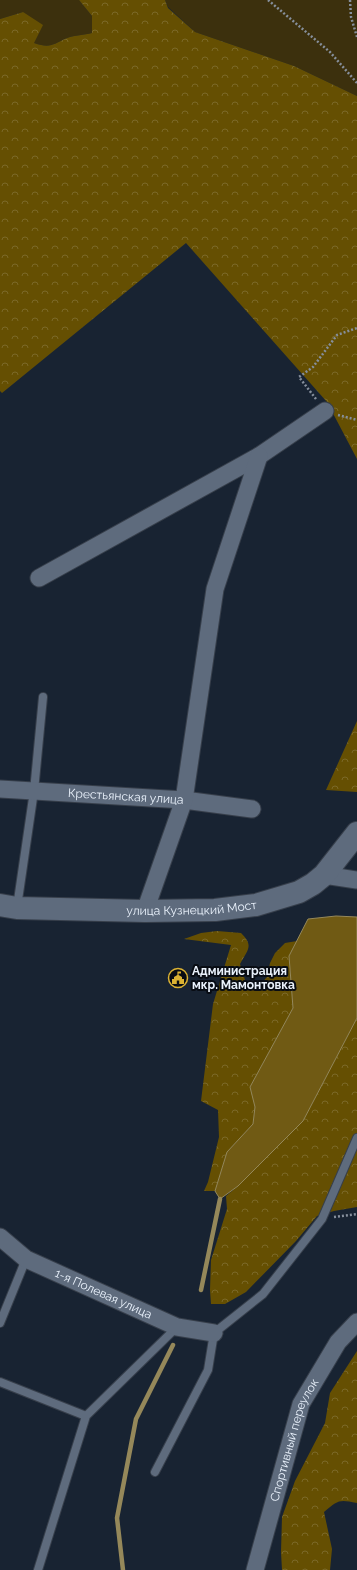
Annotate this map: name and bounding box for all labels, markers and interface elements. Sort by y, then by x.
street label: Крестьянская улица [68,786,184,807]
street label: улица Кузнецкий Мост [126,898,258,918]
place label: Администрация мкр. Мамонтовка [192,964,295,992]
public building icon: Администрация мкр. Мамонтовка [167,967,189,989]
street label: 1-я Полевая улица [53,1266,154,1322]
street label: Спортивный переулок [267,1376,322,1503]

